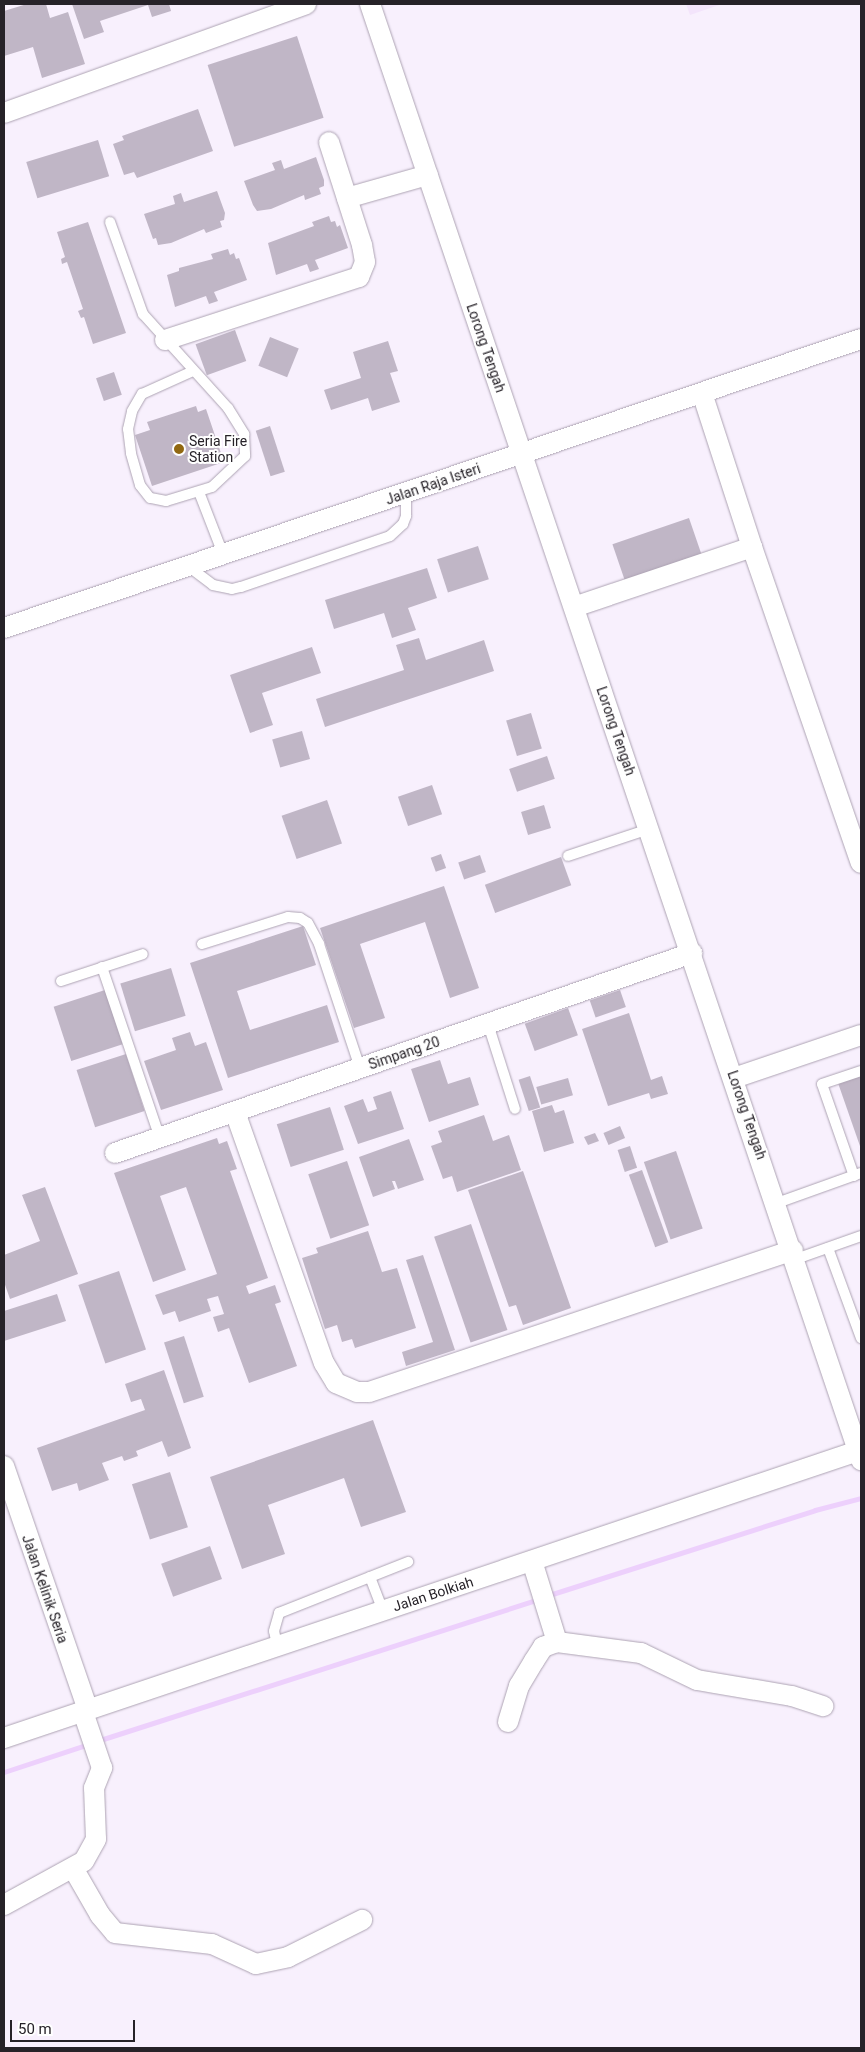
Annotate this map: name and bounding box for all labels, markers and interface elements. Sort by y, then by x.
street label: Lorong Tengah [463,301,509,395]
place label: Seria Fire Station [189,433,247,466]
marker: Seria Fire Station [173,443,185,455]
street label: Jalan Raja Isteri [383,460,483,508]
street label: Lorong Tengah [593,684,639,778]
street label: Simpang 20 [366,1033,442,1073]
street label: Lorong Tengah [724,1068,770,1162]
street label: Jalan Kelinik Seria [19,1533,71,1645]
street label: Jalan Bolkiah [391,1573,475,1615]
scale bar [12,2010,138,2042]
text: 50 m [18,2020,52,2038]

